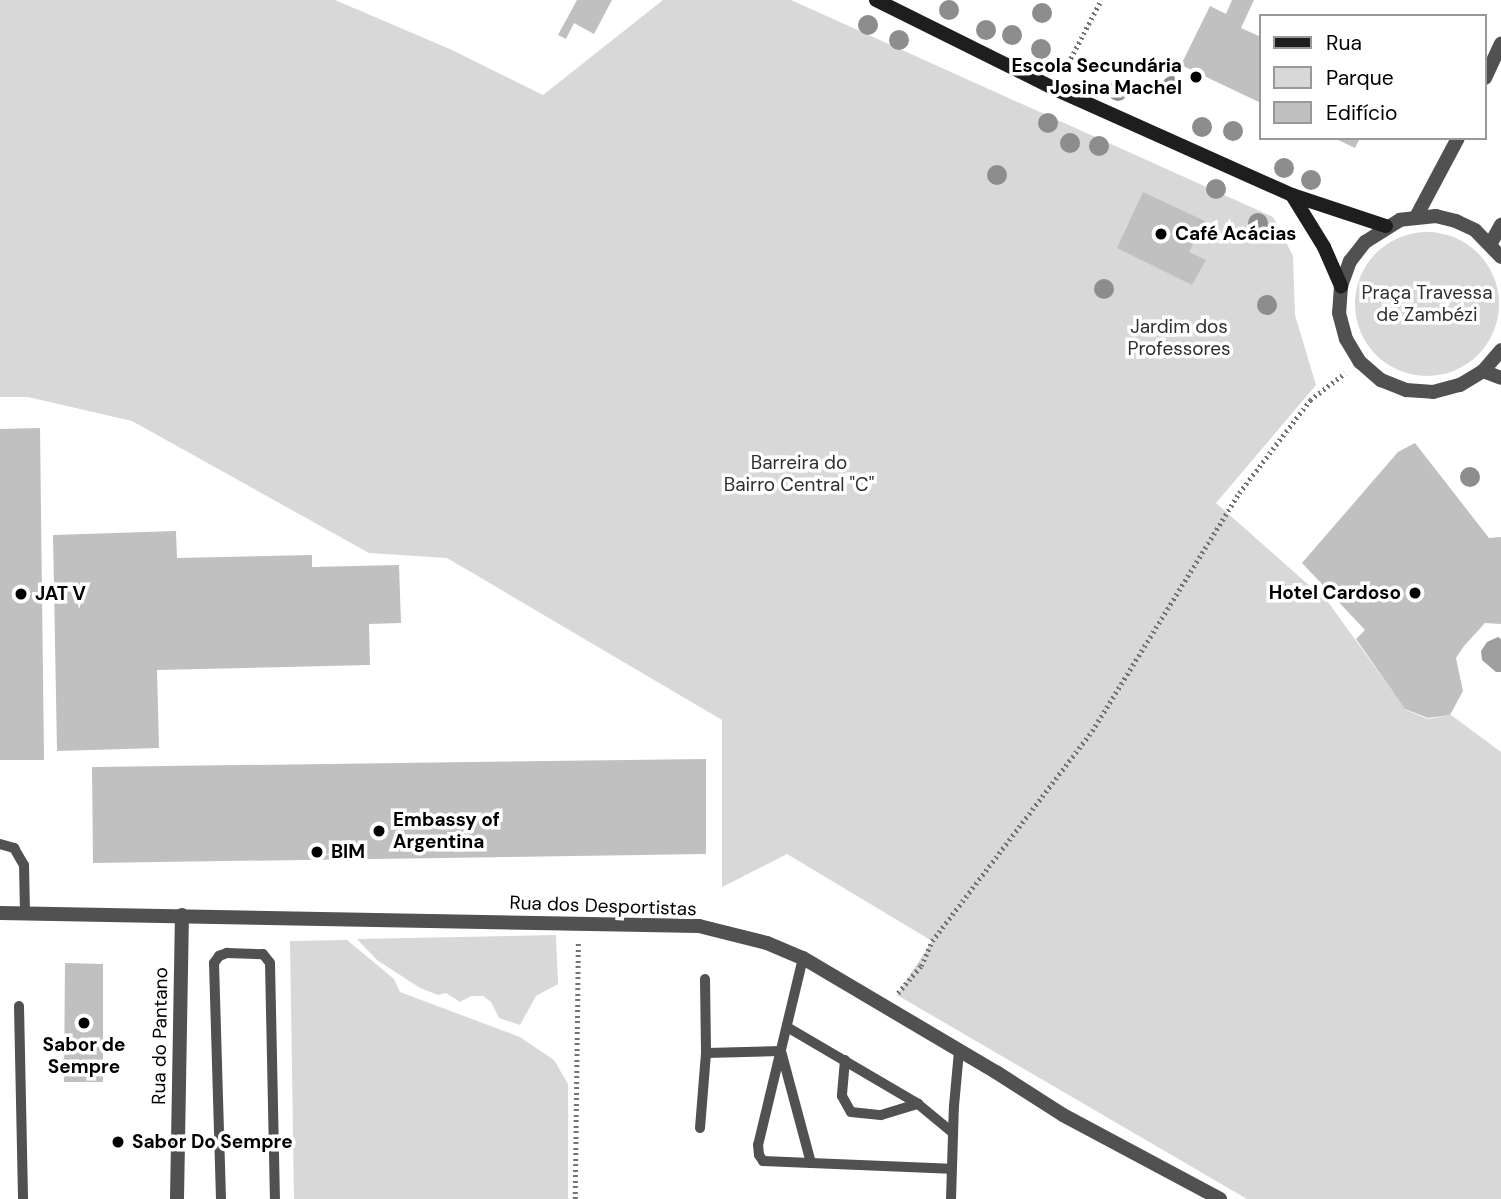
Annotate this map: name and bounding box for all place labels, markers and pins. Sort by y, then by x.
place label: Escola Secundária Josina Machel [1011,55,1182,99]
marker: Escola Secundária Josina Machel [1188,69,1204,85]
place label: Café Acácias [1175,223,1296,245]
marker: Café Acácias [1153,226,1169,242]
place label: Hotel Cardoso [1269,582,1401,604]
place label: JAT V [35,583,86,605]
marker: Hotel Cardoso [1407,585,1423,601]
marker: JAT V [13,586,29,602]
place label: Embassy of Argentina [393,809,500,853]
marker: Embassy of Argentina [371,823,387,839]
place label: BIM [331,841,365,863]
marker: BIM [309,844,325,860]
marker: Sabor de Sempre [76,1015,92,1031]
place label: Sabor de Sempre [43,1034,125,1078]
place label: Sabor Do Sempre [132,1131,293,1153]
marker: Sabor Do Sempre [110,1134,126,1150]

